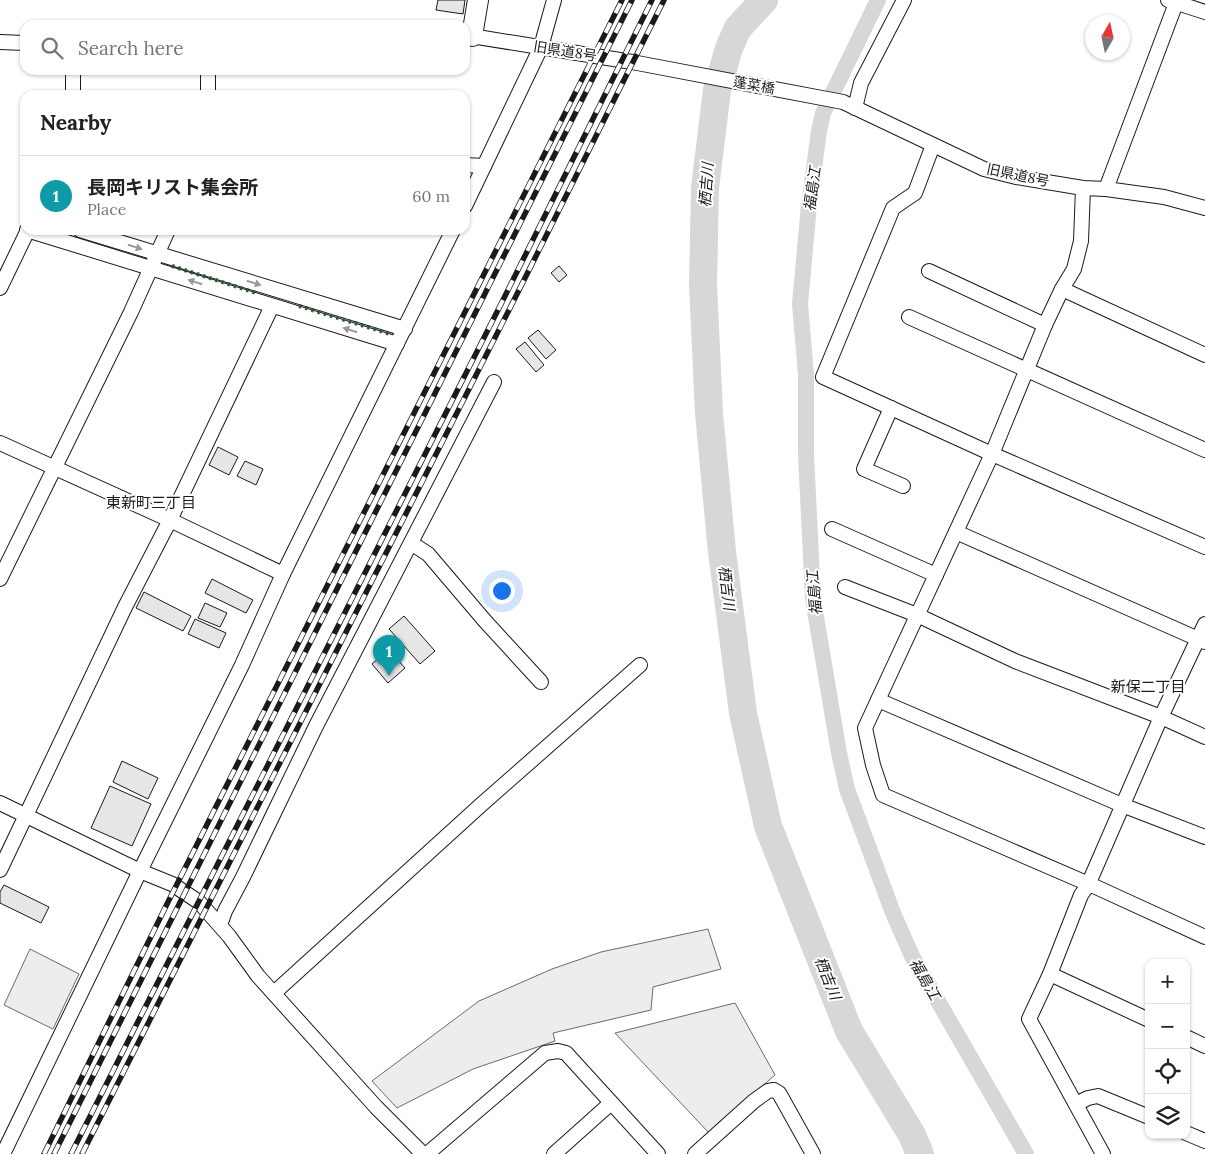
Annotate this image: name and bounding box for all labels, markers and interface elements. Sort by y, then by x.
north arrow [1085,15,1130,60]
search box [20,20,470,75]
icon: search [38,34,66,62]
text: Search here [78,36,184,60]
street label: 旧県道8号 [532,37,598,65]
street label: 蓬菜橋 [732,72,776,98]
text: Nearby [40,109,111,136]
water label: 栖吉川 [695,160,717,208]
street label: 旧県道8号 [985,160,1051,190]
water label: 福島江 [799,163,825,213]
text: 長岡キリスト集会所 [87,175,258,199]
text: 1 [53,186,59,206]
text: 60 m [412,186,450,206]
text: Place [87,199,126,219]
one-way arrow [128,244,143,252]
one-way arrow [187,277,202,285]
one-way arrow [247,280,262,288]
one-way arrow [342,325,357,333]
district label: 東新町三丁目 [106,493,196,512]
water label: 栖吉川 [715,565,739,613]
water label: 福島江 [802,568,825,616]
your location [489,578,515,604]
pin: 1 [373,635,405,676]
district label: 新保二丁目 [1110,677,1186,696]
water label: 栖吉川 [811,954,846,1004]
water label: 福島江 [906,955,945,1005]
map controls [1145,959,1190,1139]
button: + [1145,959,1190,1004]
button: − [1145,1004,1190,1049]
button: locate [1145,1049,1190,1094]
button: layers [1145,1094,1190,1139]

